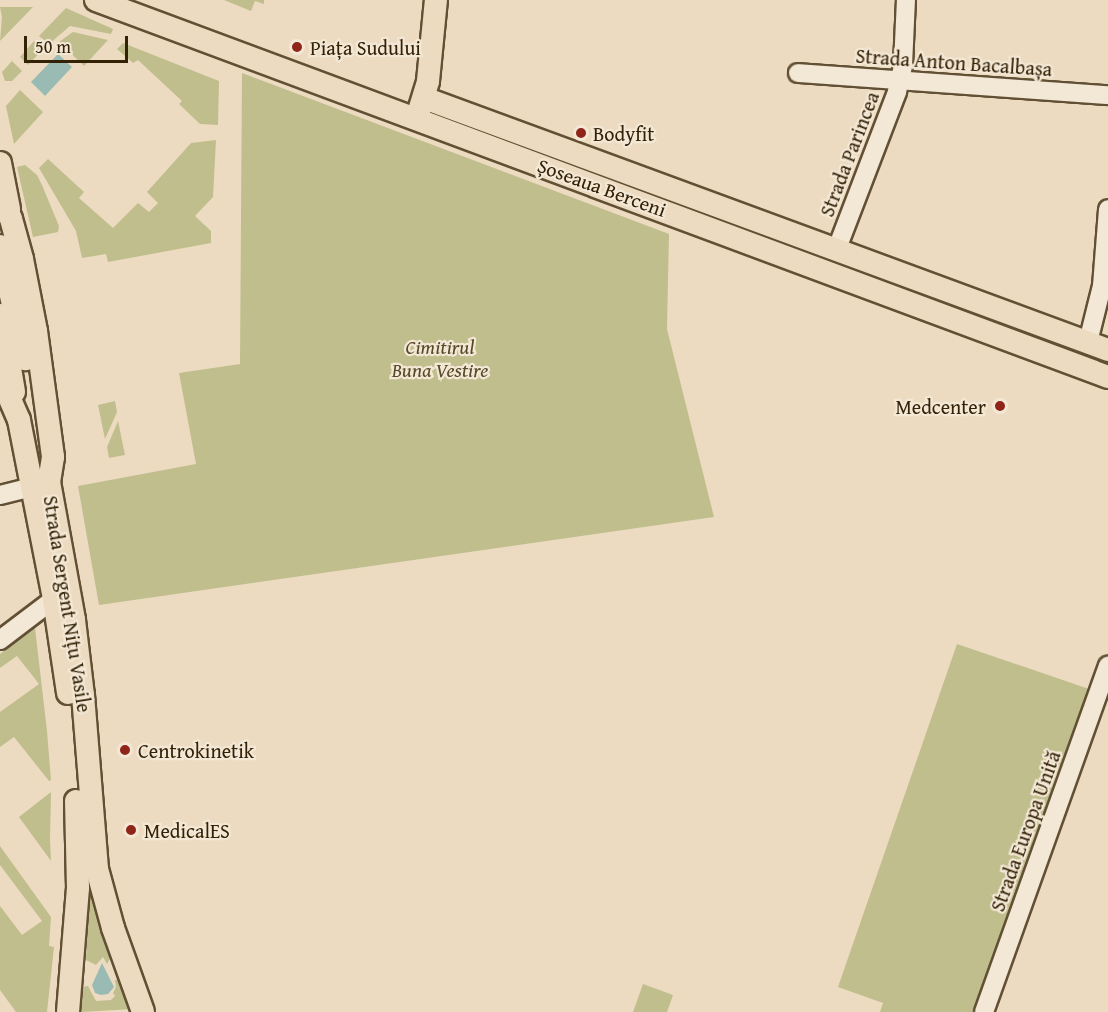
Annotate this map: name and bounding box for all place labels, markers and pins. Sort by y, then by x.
place label: Piața Sudului [310,35,421,59]
marker: Piața Sudului [288,38,306,56]
place label: Bodyfit [593,121,654,145]
marker: Bodyfit [574,126,588,140]
place label: Medcenter [895,394,986,418]
marker: Medcenter [991,397,1009,415]
place label: Centrokinetik [138,738,254,762]
marker: Centrokinetik [116,741,134,759]
place label: MedicalES [144,818,230,842]
marker: MedicalES [122,821,140,839]

